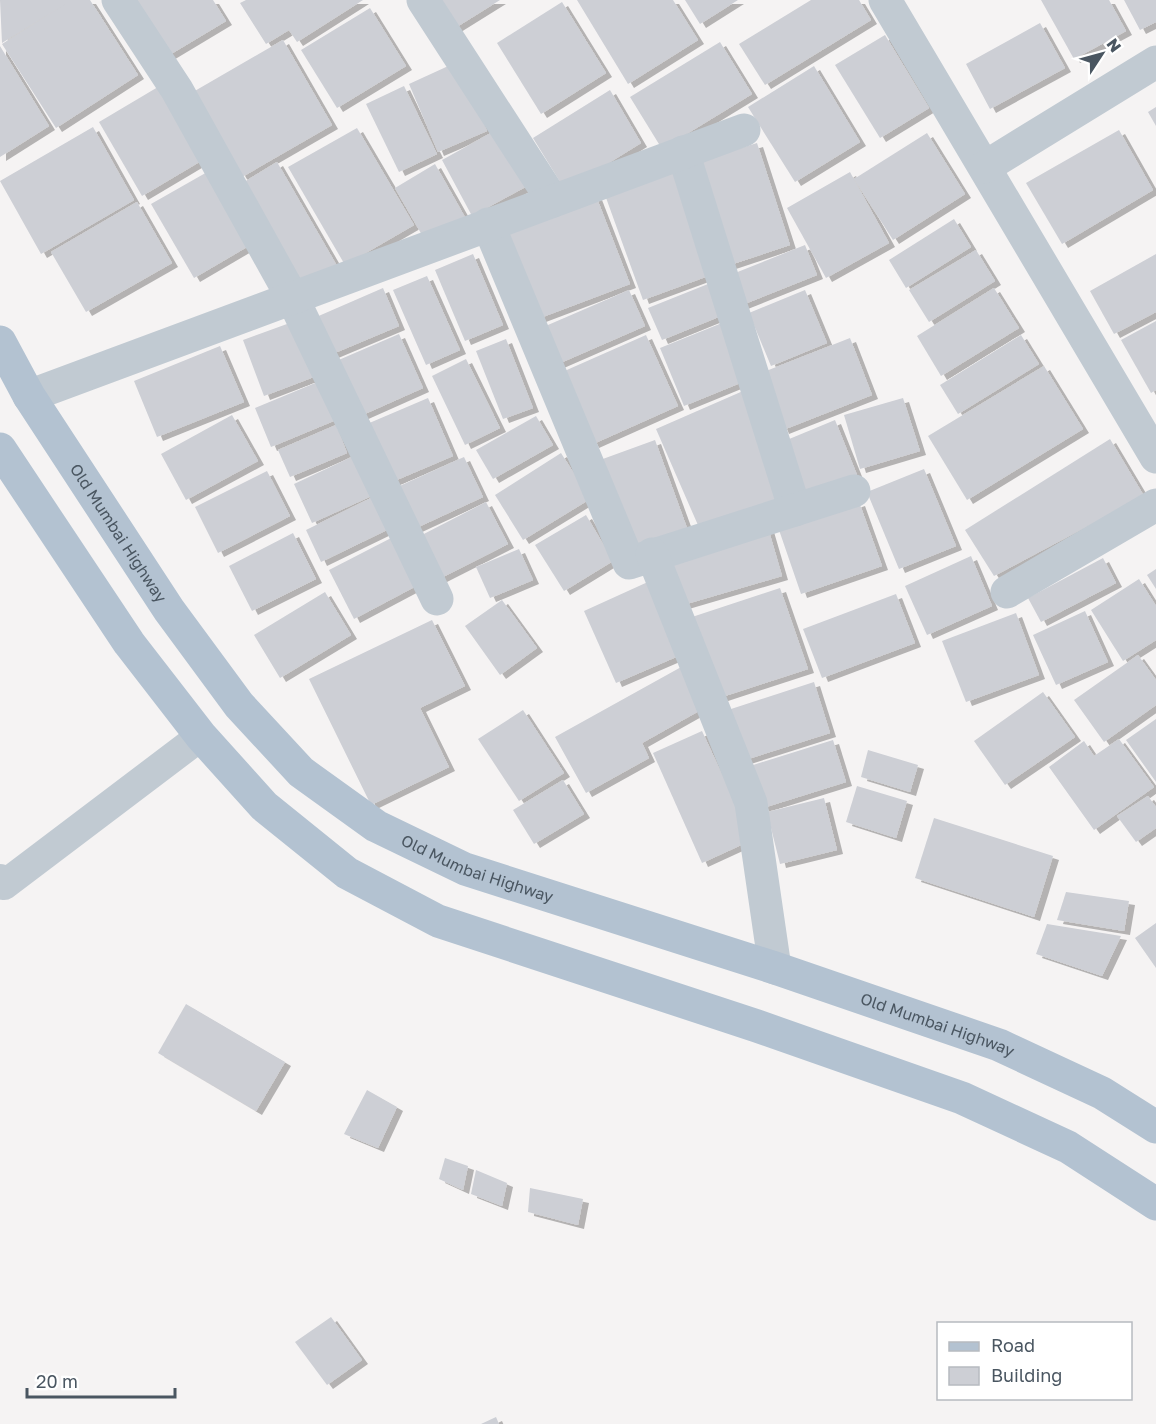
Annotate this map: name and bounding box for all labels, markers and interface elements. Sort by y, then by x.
north arrow [1072,24,1132,84]
text: N [1102,34,1126,56]
street label: Old Mumbai Highway [66,460,171,606]
street label: Old Mumbai Highway [398,830,556,907]
street label: Old Mumbai Highway [858,988,1018,1061]
legend [937,1322,1132,1400]
text: Road [991,1334,1035,1356]
scale bar [27,1361,176,1399]
text: Building [991,1364,1062,1386]
text: 20 m [36,1370,78,1392]

